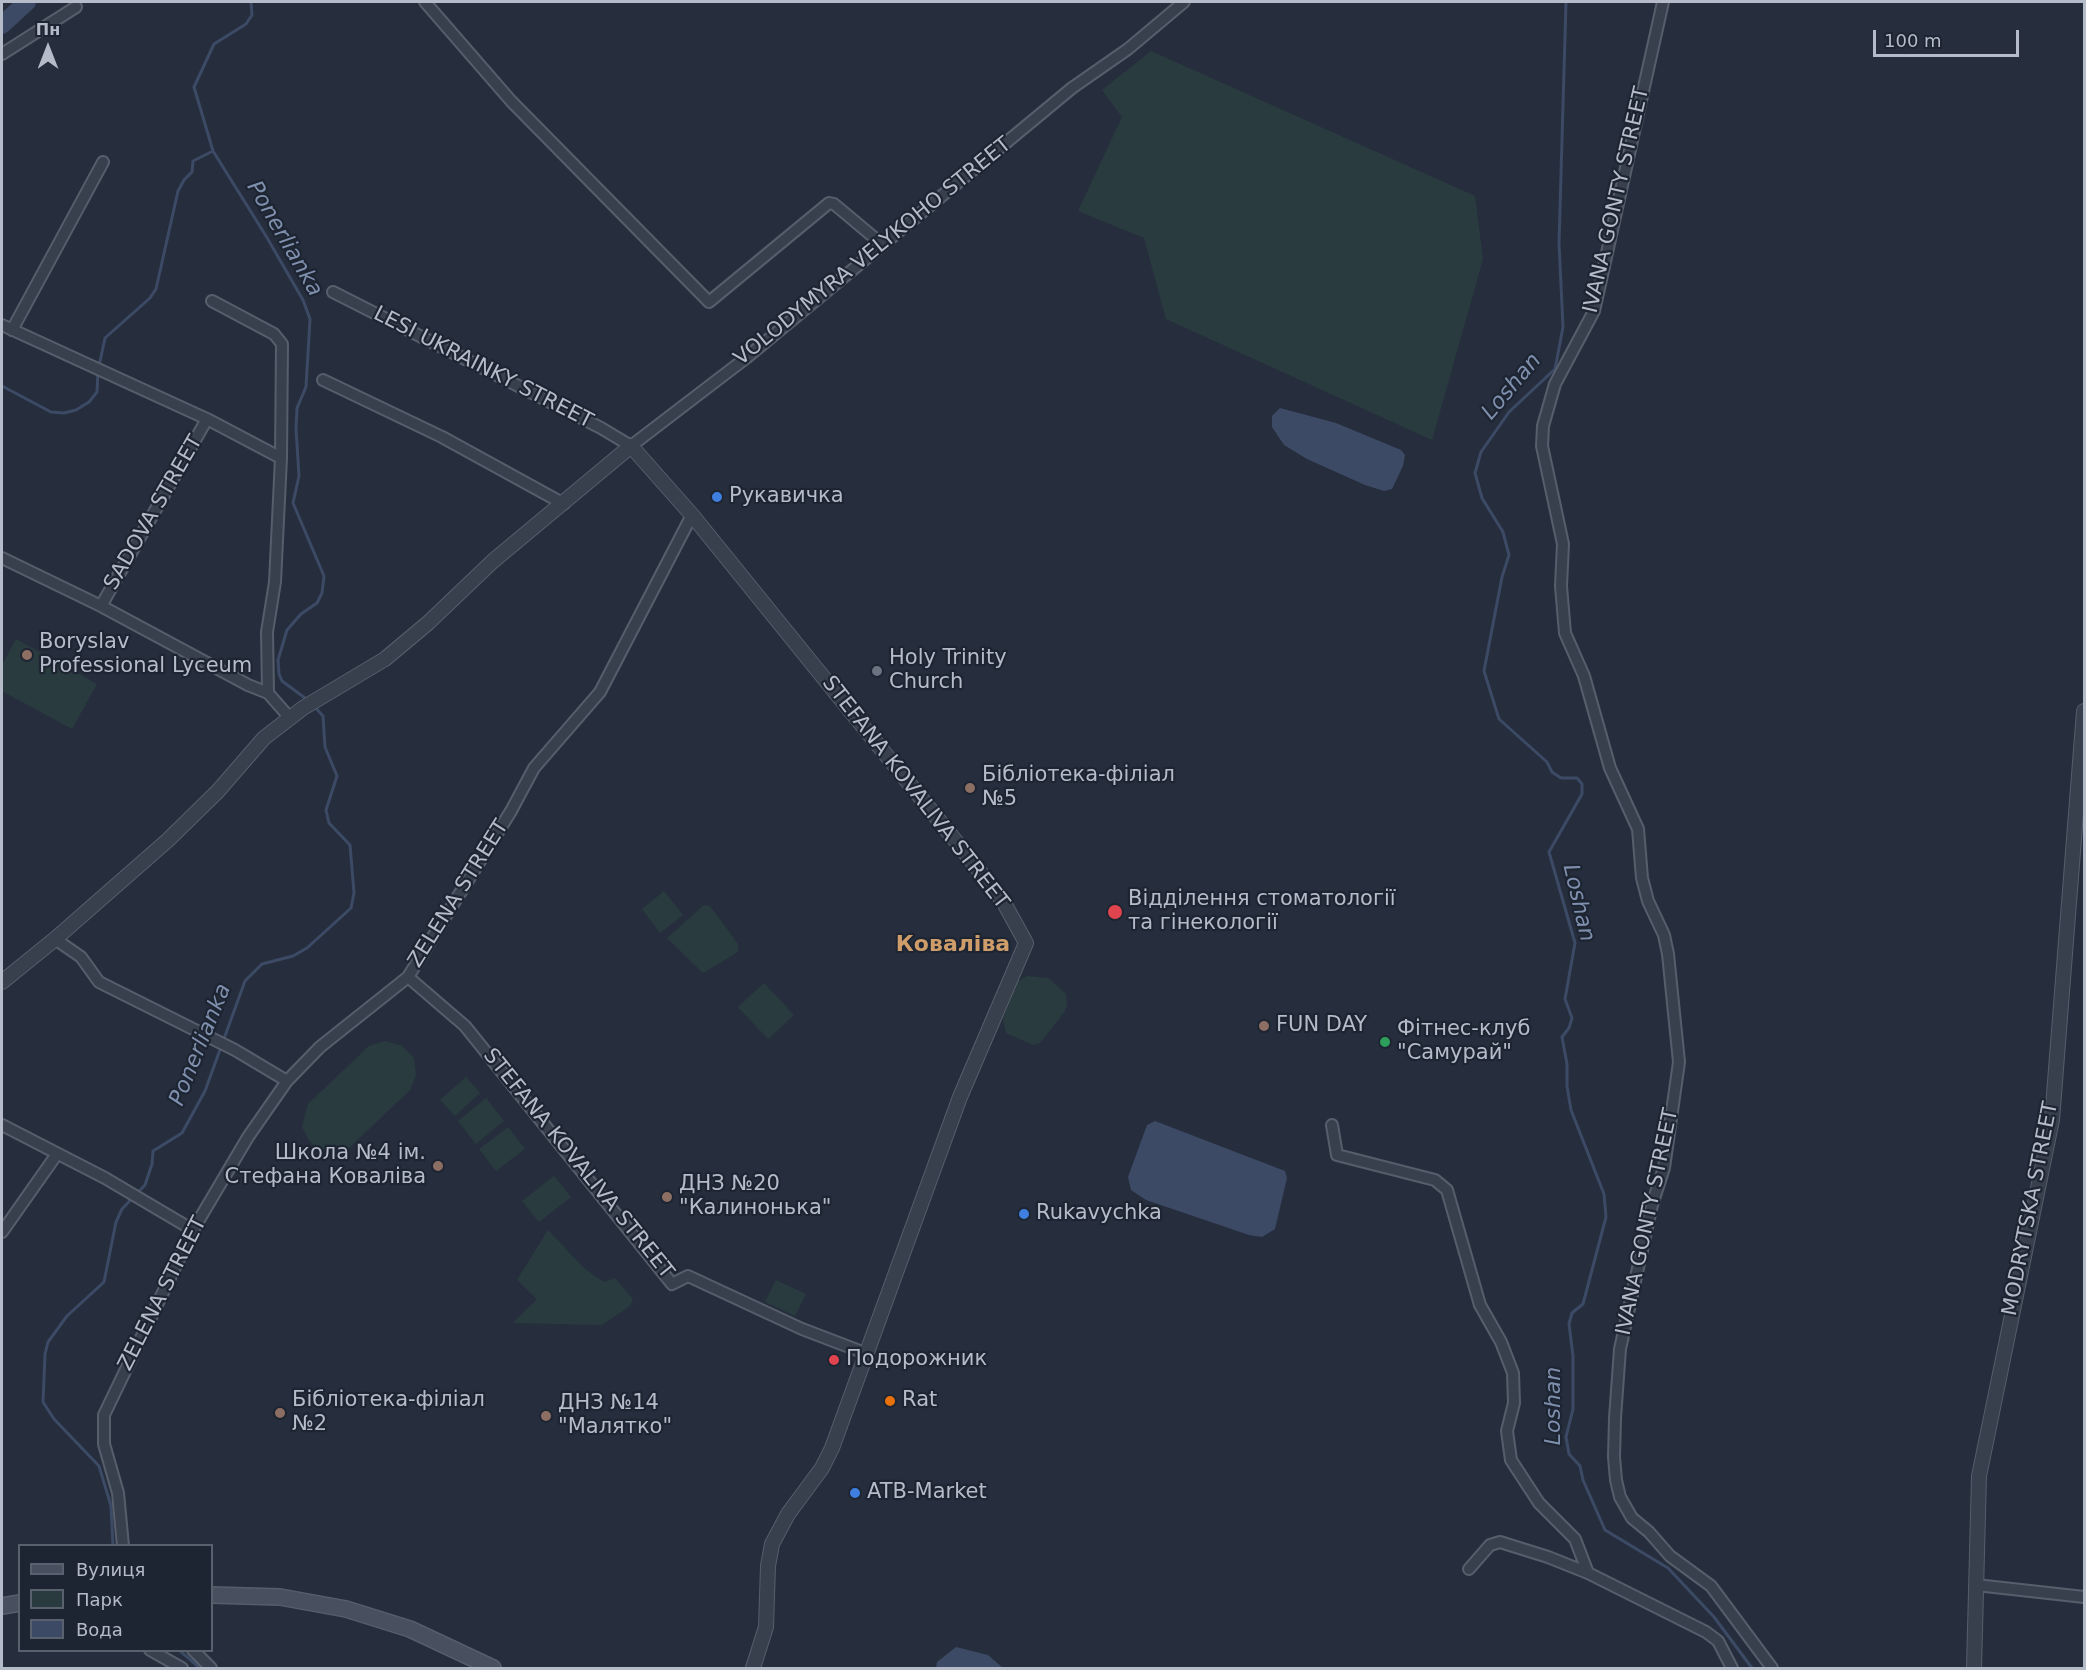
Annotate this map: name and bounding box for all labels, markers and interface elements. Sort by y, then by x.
north arrow [18,18,78,78]
scale bar [1876,18,2022,56]
text: Пн [36,20,60,39]
text: 100 m [1884,30,1942,51]
street label: IVANA GONTY STREET [1579,84,1655,316]
street label: VOLODYMYRA VELYKOHO STREET [729,132,1017,372]
water label: Ponerlianka [240,176,328,302]
street label: LESI UKRAINKY STREET [369,302,597,434]
water label: Loshan [1477,348,1547,426]
street label: SADOVA STREET [99,431,209,595]
place label: Рукавичка [729,484,844,510]
marker: Рукавичка [710,490,724,504]
place label: Boryslav Professional Lyceum [39,630,252,680]
place label: Holy Trinity Church [889,646,1007,696]
marker: Boryslav Professional Lyceum [20,648,34,662]
marker: Holy Trinity Church [870,664,884,678]
street label: STEFANA KOVALIVA STREET [816,671,1014,915]
place label: Бібліотека-філіал №5 [982,763,1175,813]
marker: Бібліотека-філіал №5 [963,781,977,795]
street label: ZELENA STREET [403,815,515,973]
water label: Loshan [1556,862,1600,944]
place label: Відділення стоматології та гінекології [1128,887,1396,937]
marker: Відділення стоматології та гінекології [1106,903,1124,921]
district label: Коваліва [896,932,1010,958]
water label: Ponerlianka [165,980,237,1110]
place label: FUN DAY [1276,1013,1367,1039]
place label: Фітнес-клуб "Самурай" [1397,1017,1530,1067]
marker: FUN DAY [1257,1019,1271,1033]
marker: Фітнес-клуб "Самурай" [1378,1035,1392,1049]
street label: STEFANA KOVALIVA STREET [477,1044,679,1284]
street label: MODRYTSKA STREET [1998,1100,2064,1318]
street label: IVANA GONTY STREET [1612,1106,1684,1338]
place label: Школа №4 ім. Стефана Коваліва [225,1141,426,1191]
marker: Школа №4 ім. Стефана Коваліва [431,1159,445,1173]
place label: ДНЗ №20 "Калинонька" [679,1172,831,1222]
marker: ДНЗ №20 "Калинонька" [660,1190,674,1204]
place label: Rukavychka [1036,1201,1162,1227]
marker: Rukavychka [1017,1207,1031,1221]
street label: ZELENA STREET [113,1213,213,1375]
place label: Подорожник [846,1347,987,1373]
marker: Подорожник [827,1353,841,1367]
water label: Loshan [1541,1367,1567,1445]
place label: Бібліотека-філіал №2 [292,1388,485,1438]
place label: Rat [902,1388,937,1414]
place label: ДНЗ №14 "Малятко" [558,1391,672,1441]
marker: Rat [883,1394,897,1408]
marker: Бібліотека-філіал №2 [273,1406,287,1420]
marker: ДНЗ №14 "Малятко" [539,1409,553,1423]
place label: ATB-Market [867,1480,987,1506]
marker: ATB-Market [848,1486,862,1500]
legend [18,1544,213,1652]
text: Вулиця [76,1559,145,1580]
text: Парк [76,1589,123,1610]
text: Вода [76,1619,123,1640]

